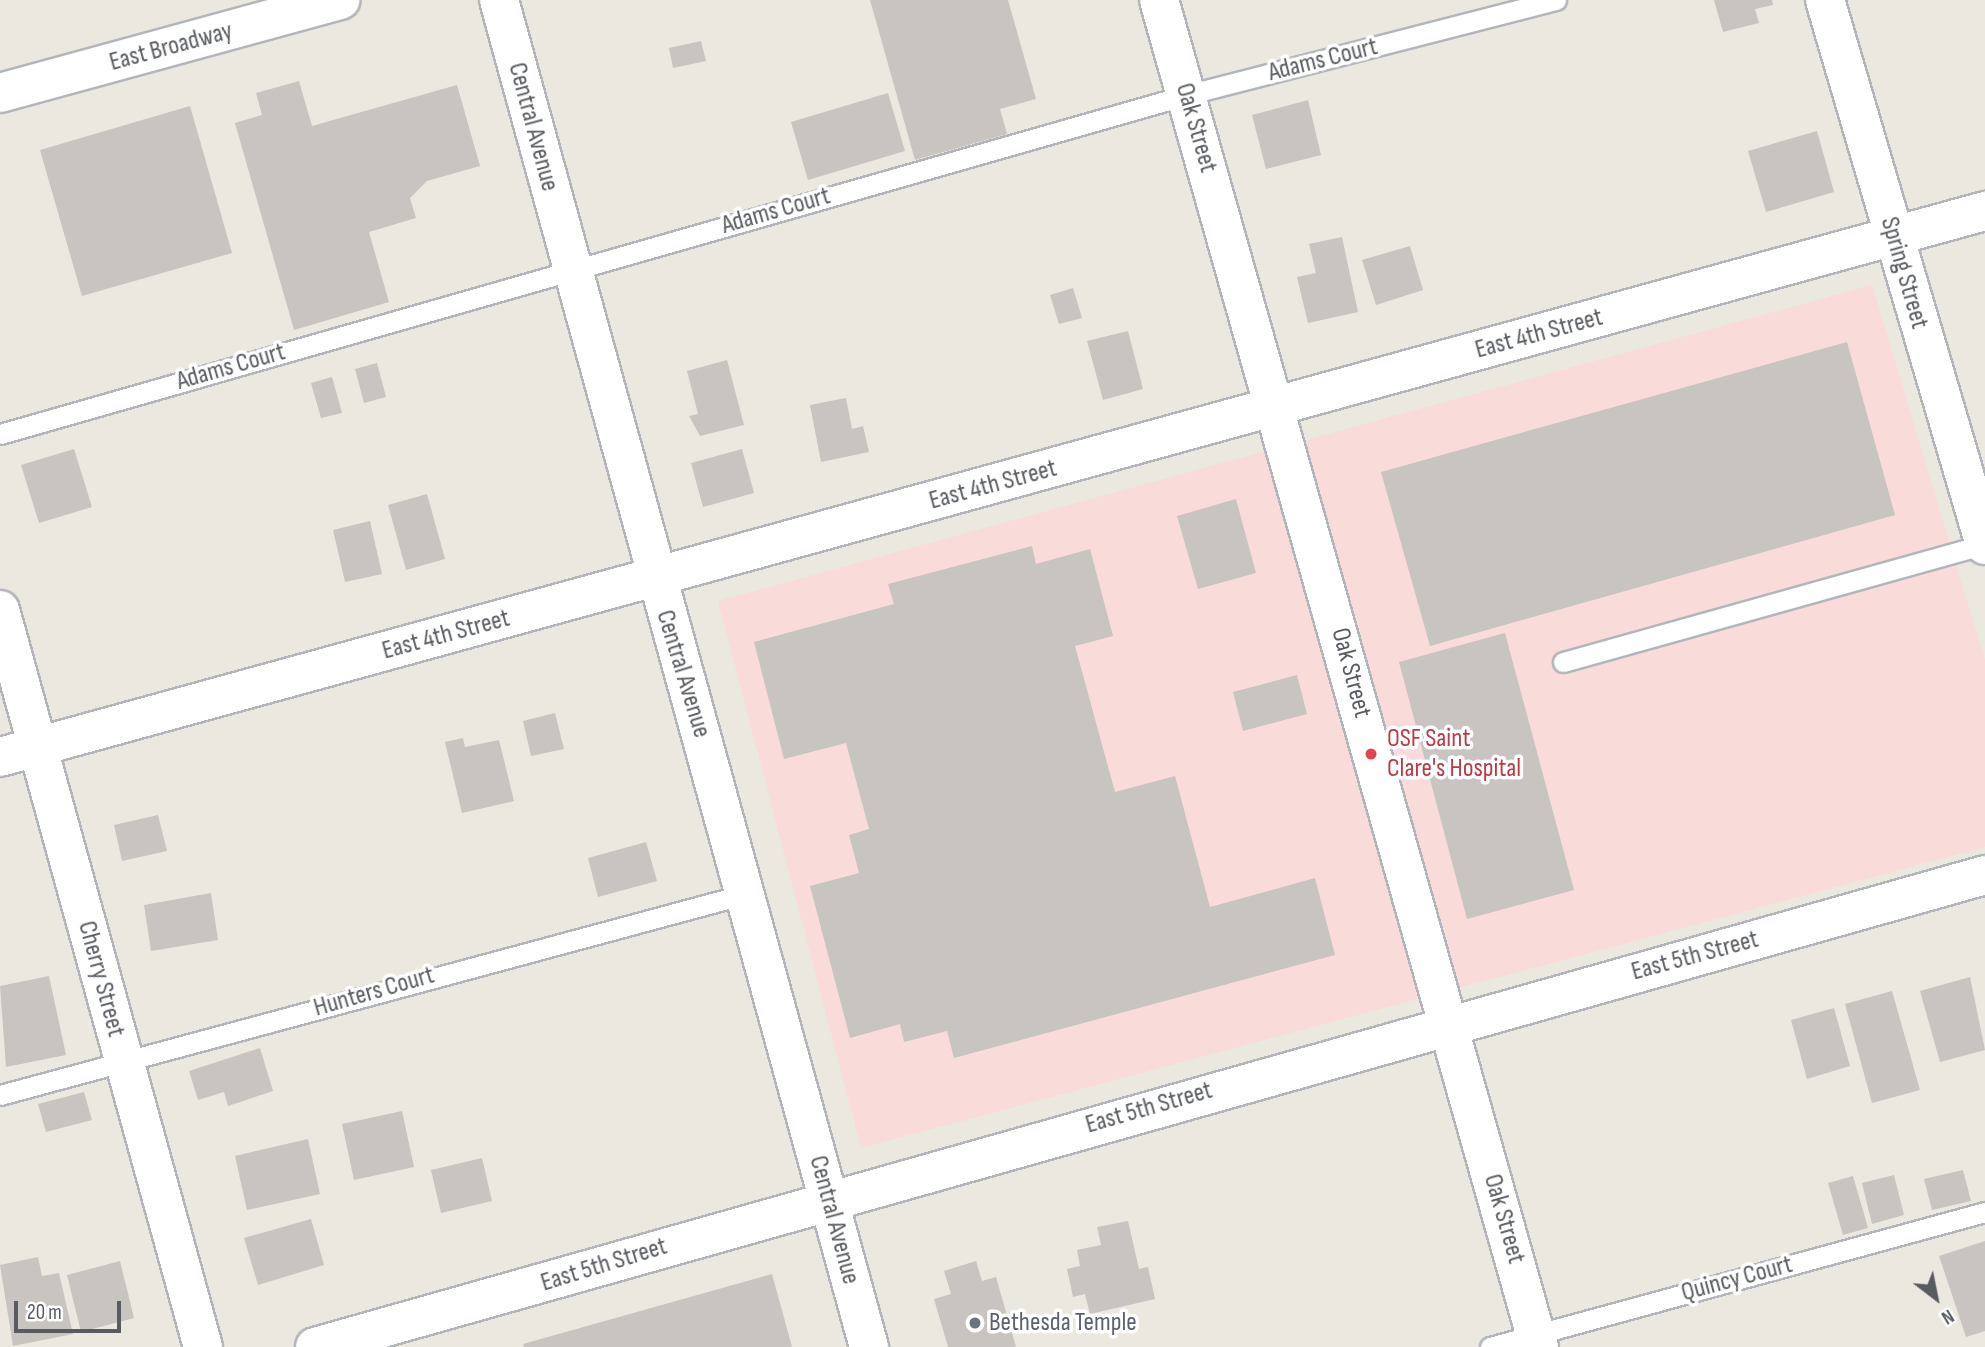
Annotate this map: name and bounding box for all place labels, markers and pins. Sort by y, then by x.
place label: OSF Saint Clare's Hospital [1387,723,1521,784]
marker: OSF Saint Clare's Hospital [1361,744,1381,764]
place label: Bethesda Temple [989,1307,1137,1339]
marker: Bethesda Temple [967,1315,983,1331]

